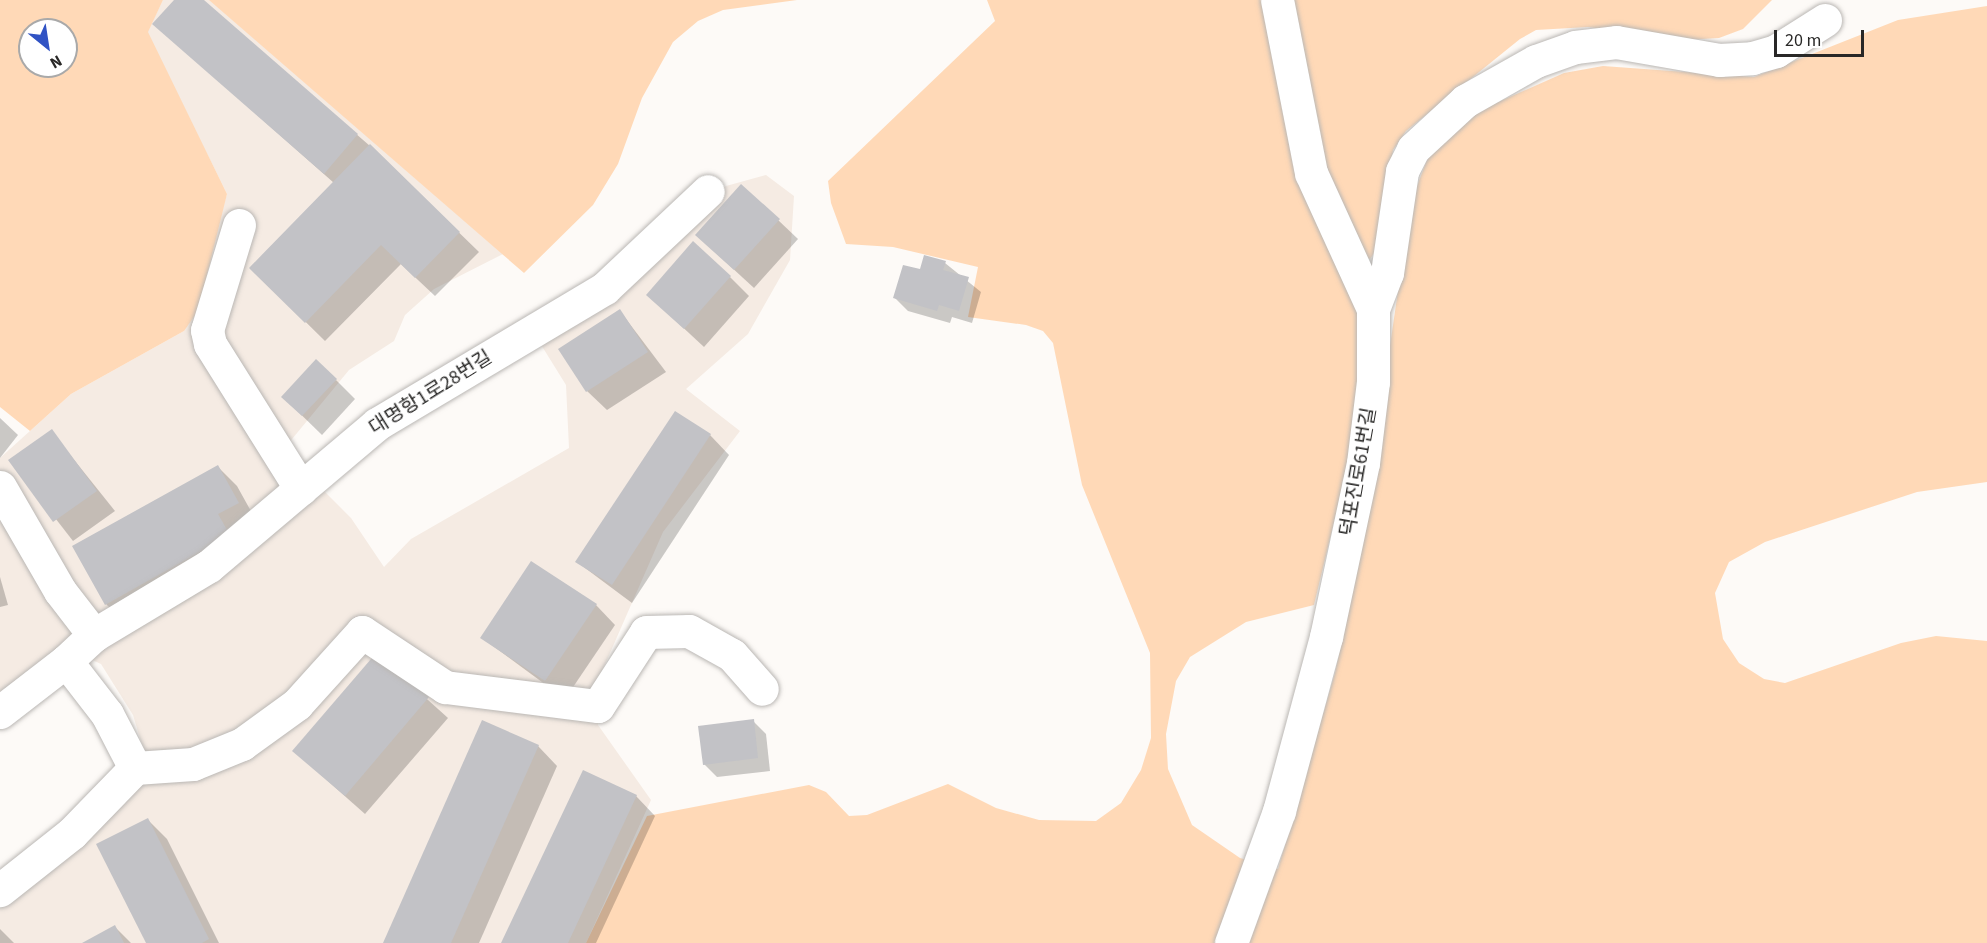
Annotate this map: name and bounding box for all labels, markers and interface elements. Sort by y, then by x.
north arrow [18,18,78,78]
scale bar [1777,18,1867,56]
text: 20 m [1785,28,1821,53]
text: N [46,50,66,74]
street label: 대명항1로28번길 [365,346,497,440]
street label: 덕포진로61번길 [1336,406,1382,538]

